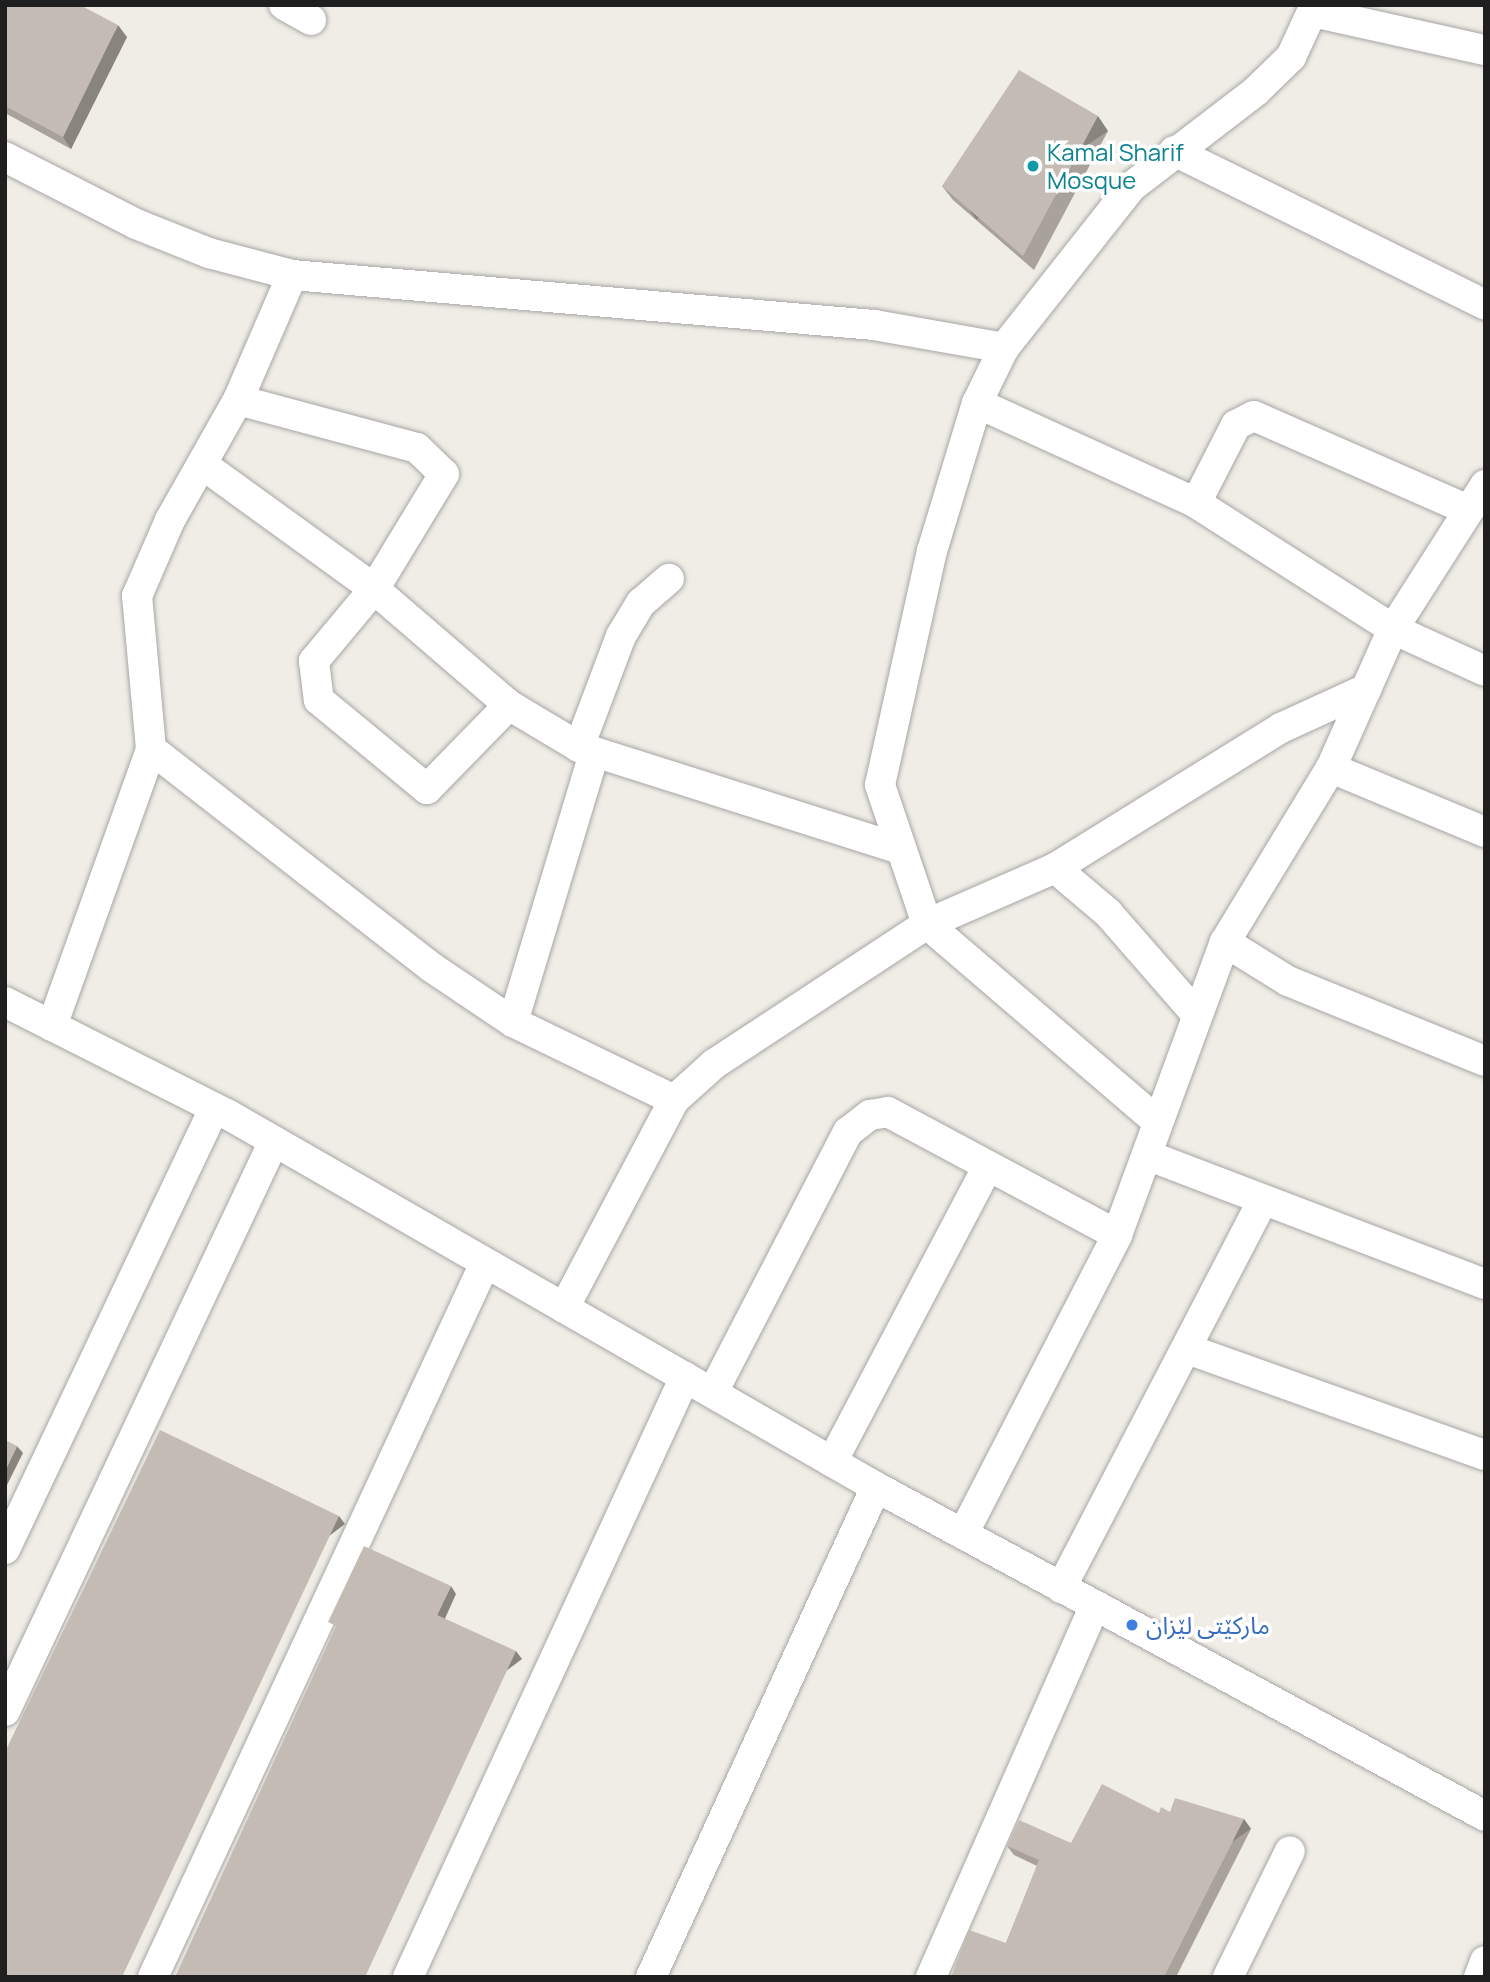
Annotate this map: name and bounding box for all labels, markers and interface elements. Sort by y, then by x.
place label: Kamal Sharif Mosque [1047,138,1184,194]
marker: Kamal Sharif Mosque [1025,158,1041,174]
place label: مارکێتی لێزان [1146,1611,1270,1639]
marker: مارکێتی لێزان [1124,1617,1140,1633]

